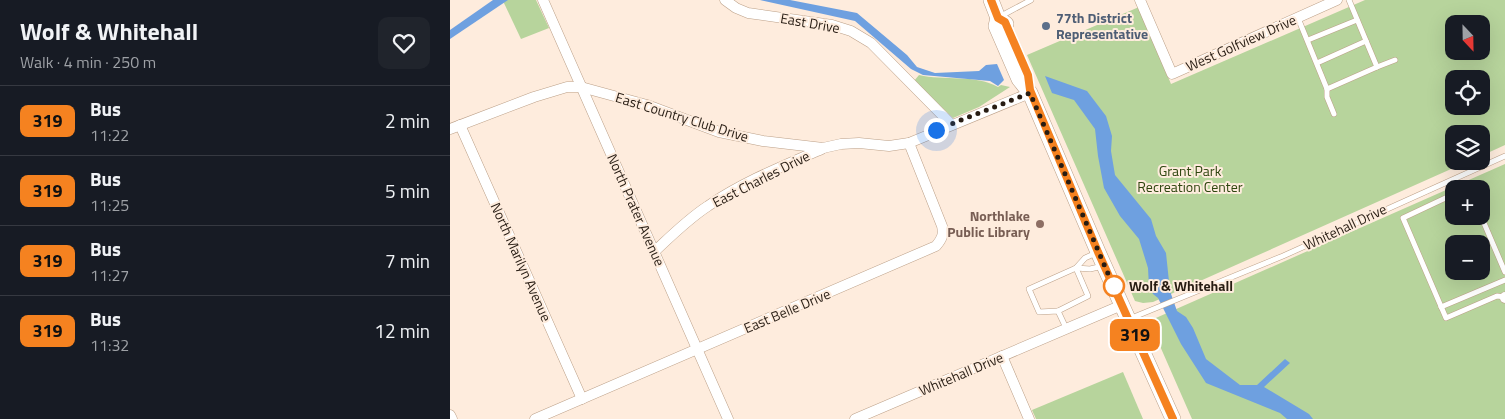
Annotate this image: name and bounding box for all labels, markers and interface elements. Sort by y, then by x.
street label: East Drive [779,7,841,38]
place label: 77th District Representative [1056,7,1148,44]
street label: West Golfview Drive [1182,9,1299,76]
text: Wolf & Whitehall [20,13,198,49]
north arrow [1445,15,1490,60]
map controls [1445,15,1490,280]
button: heart [378,17,430,69]
marker: 77th District Representative [1040,20,1052,32]
text: Walk · 4 min · 250 m [20,50,156,74]
button: locate [1445,70,1490,115]
street label: East Country Club Drive [613,86,751,147]
text: Bus [90,94,121,123]
text: 2 min [385,106,430,135]
text: 319 [32,107,63,134]
your location [924,118,949,143]
text: 11:22 [90,123,129,147]
button: layers [1445,125,1490,170]
street label: East Charles Drive [708,145,813,212]
street label: North Prater Avenue [602,150,671,269]
park label: Grant Park Recreation Center [1137,160,1243,197]
text: Bus [90,164,121,193]
text: 5 min [385,176,430,205]
text: 319 [32,177,63,204]
button: + [1445,180,1490,225]
text: 11:25 [90,193,129,217]
street label: Whitehall Drive [1300,198,1390,255]
street label: North Marilyn Avenue [486,199,557,325]
place label: Northlake Public Library [947,205,1030,242]
marker: Northlake Public Library [1034,218,1046,230]
text: Bus [90,234,121,263]
button: − [1445,235,1490,280]
text: 7 min [385,246,430,275]
text: 319 [32,247,63,274]
text: 11:27 [90,263,129,287]
marker: Wolf & Whitehall [1103,275,1125,297]
place label: Wolf & Whitehall [1129,275,1233,296]
street label: East Belle Drive [740,283,833,338]
text: Bus [90,304,121,333]
text: 12 min [374,316,430,345]
text: 319 [32,317,63,344]
line badge: 319 [1106,319,1164,351]
text: 319 [1120,321,1150,348]
text: 11:32 [90,333,129,357]
street label: Whitehall Drive [915,346,1006,401]

